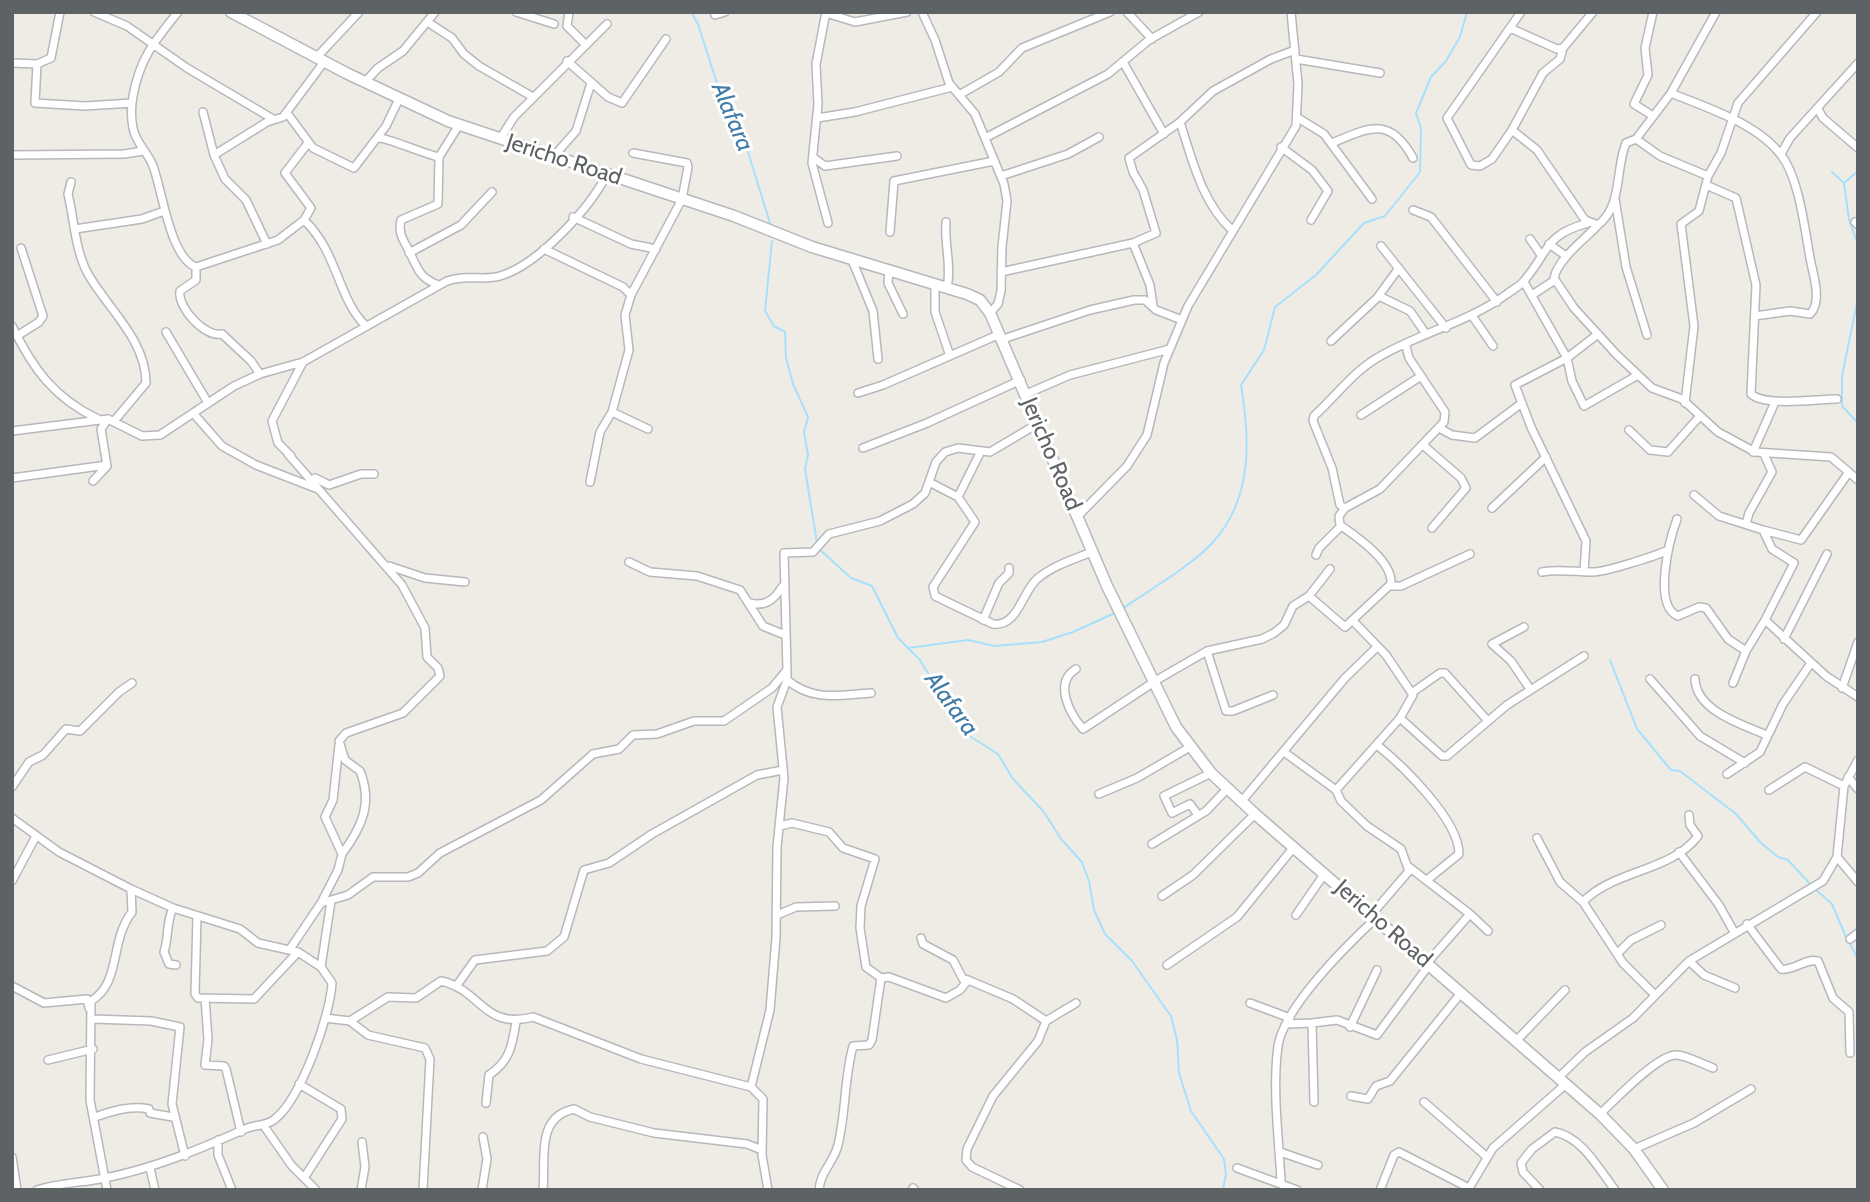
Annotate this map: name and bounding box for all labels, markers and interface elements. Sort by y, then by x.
water label: Alafara [705,78,759,156]
street label: Jericho Road [503,128,625,192]
street label: Jericho Road [1015,393,1087,515]
water label: Alafara [918,666,984,742]
street label: Jericho Road [1329,874,1437,974]

